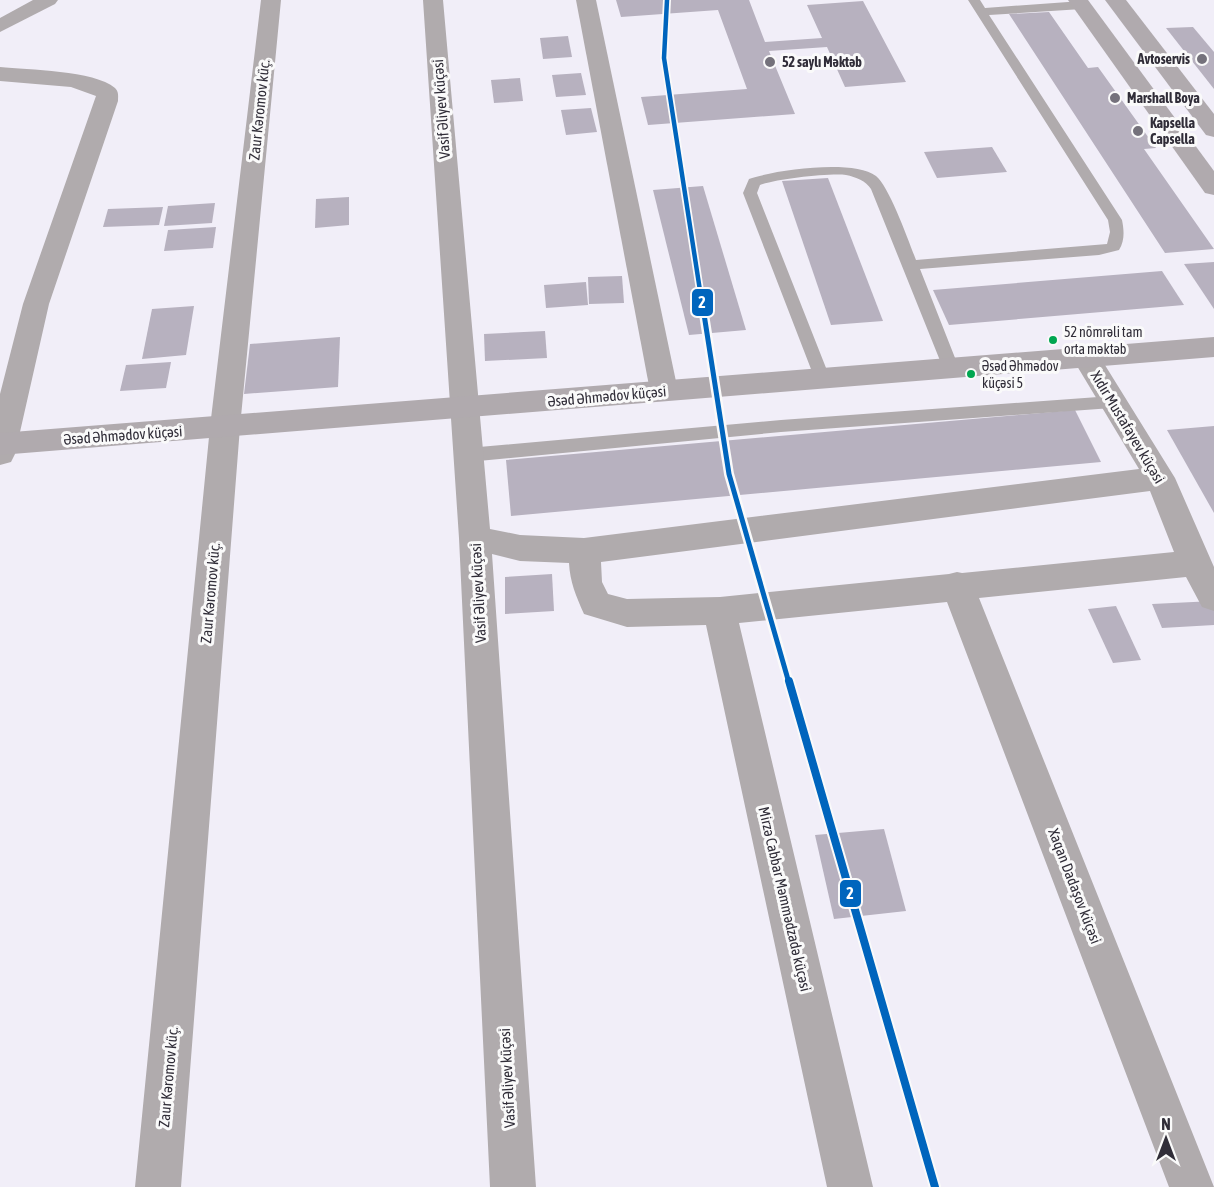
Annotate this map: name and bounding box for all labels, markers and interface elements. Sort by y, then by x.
place label: Avtoservis [1137,51,1190,67]
marker: Avtoservis [1195,52,1209,66]
place label: 52 saylı Məktəb [782,54,862,70]
marker: 52 saylı Məktəb [763,55,777,69]
street label: Zaur Kəromov küç. [245,59,273,161]
street label: Vasif Əliyev küçəsi [429,59,453,159]
place label: Marshall Boya [1127,90,1200,106]
marker: Marshall Boya [1108,91,1122,105]
place label: Kapsella Capsella [1150,115,1195,147]
marker: Kapsella Capsella [1131,124,1145,138]
line badge: 2 [691,288,714,317]
text: 2 [698,293,706,311]
place label: 52 nömrəli tam orta məktəb [1064,324,1142,357]
marker: 52 nömrəli tam orta məktəb [1047,334,1059,346]
place label: Əsəd Əhmədov küçəsi 5 [982,358,1059,391]
marker: Əsəd Əhmədov küçəsi 5 [965,368,977,380]
street label: Xıdır Mustafayev küçəsi [1088,368,1168,486]
street label: Əsəd Əhmədov küçəsi [547,382,667,410]
street label: Əsəd Əhmədov küçəsi [63,422,183,448]
street label: Zaur Kəromov küç. [197,542,223,644]
street label: Vasif Əliyev küçəsi [467,543,489,643]
street label: Mirzə Cabbar Məmmədzadə küçəsi [755,805,815,993]
street label: Xaqan Dadaşov küçəsi [1045,826,1105,946]
line badge: 2 [839,879,862,908]
text: 2 [846,884,854,902]
street label: Zaur Kəromov küç. [155,1026,181,1128]
street label: Vasif Əliyev küçəsi [496,1028,518,1128]
north arrow [1136,1109,1196,1169]
text: N [1161,1115,1171,1133]

